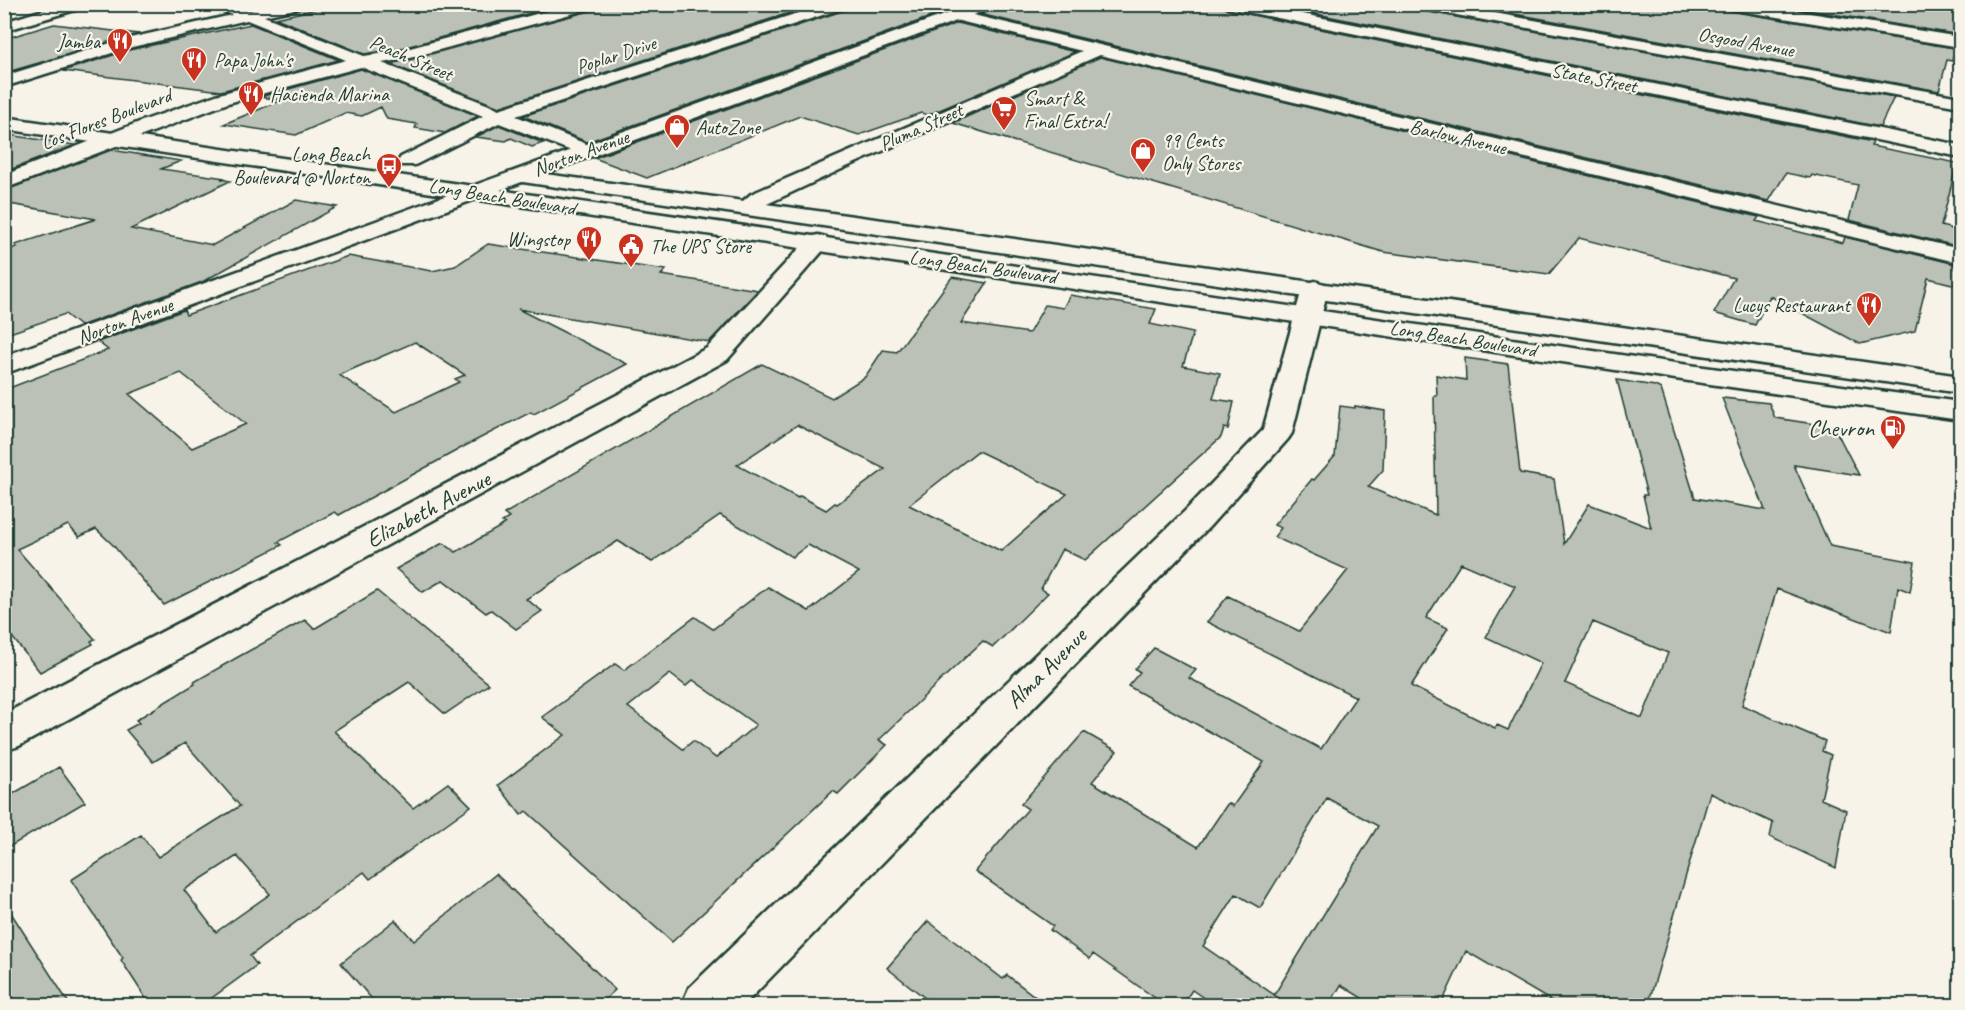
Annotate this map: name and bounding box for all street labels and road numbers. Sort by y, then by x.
street label: Osgood Avenue [1696,21,1797,63]
street label: Peach Street [366,29,458,88]
street label: Poplar Drive [573,30,661,80]
street label: State Street [1549,57,1641,99]
street label: Los Flores Boulevard [37,82,178,155]
street label: Pluma Street [875,97,969,156]
street label: Barlow Avenue [1407,114,1510,161]
street label: Norton Avenue [530,124,634,182]
street label: Long Beach Boulevard [427,173,580,221]
street label: Long Beach Boulevard [908,244,1061,290]
street label: Norton Avenue [74,292,178,350]
street label: Long Beach Boulevard [1388,315,1541,363]
street label: Elizabeth Avenue [361,463,497,554]
street label: Alma Avenue [999,620,1094,715]

